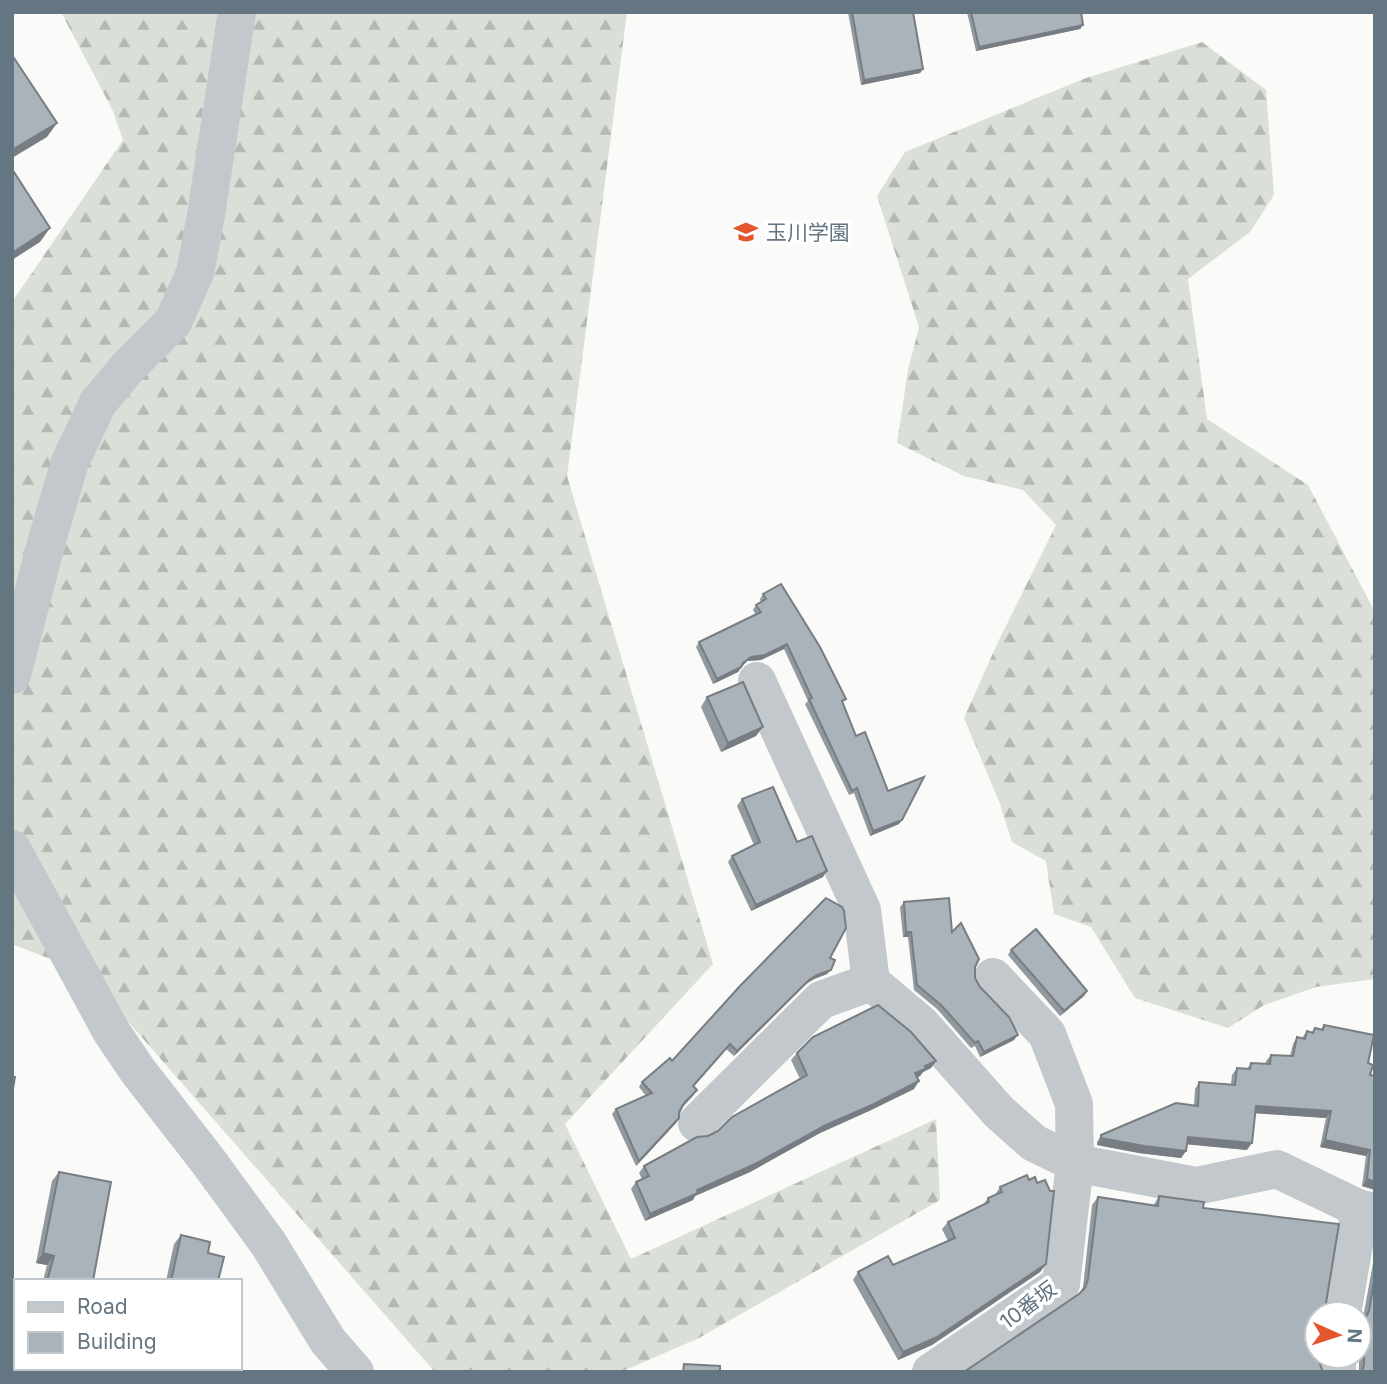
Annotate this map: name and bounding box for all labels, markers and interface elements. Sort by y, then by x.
school or university icon: 玉川学園 [732,218,760,246]
place label: 玉川学園 [766,220,850,245]
street label: 10番坂 [995,1276,1061,1334]
legend [14,1279,242,1370]
text: Road [77,1294,128,1319]
north arrow [1303,1300,1373,1370]
text: N [1343,1328,1366,1344]
text: Building [77,1329,157,1354]

